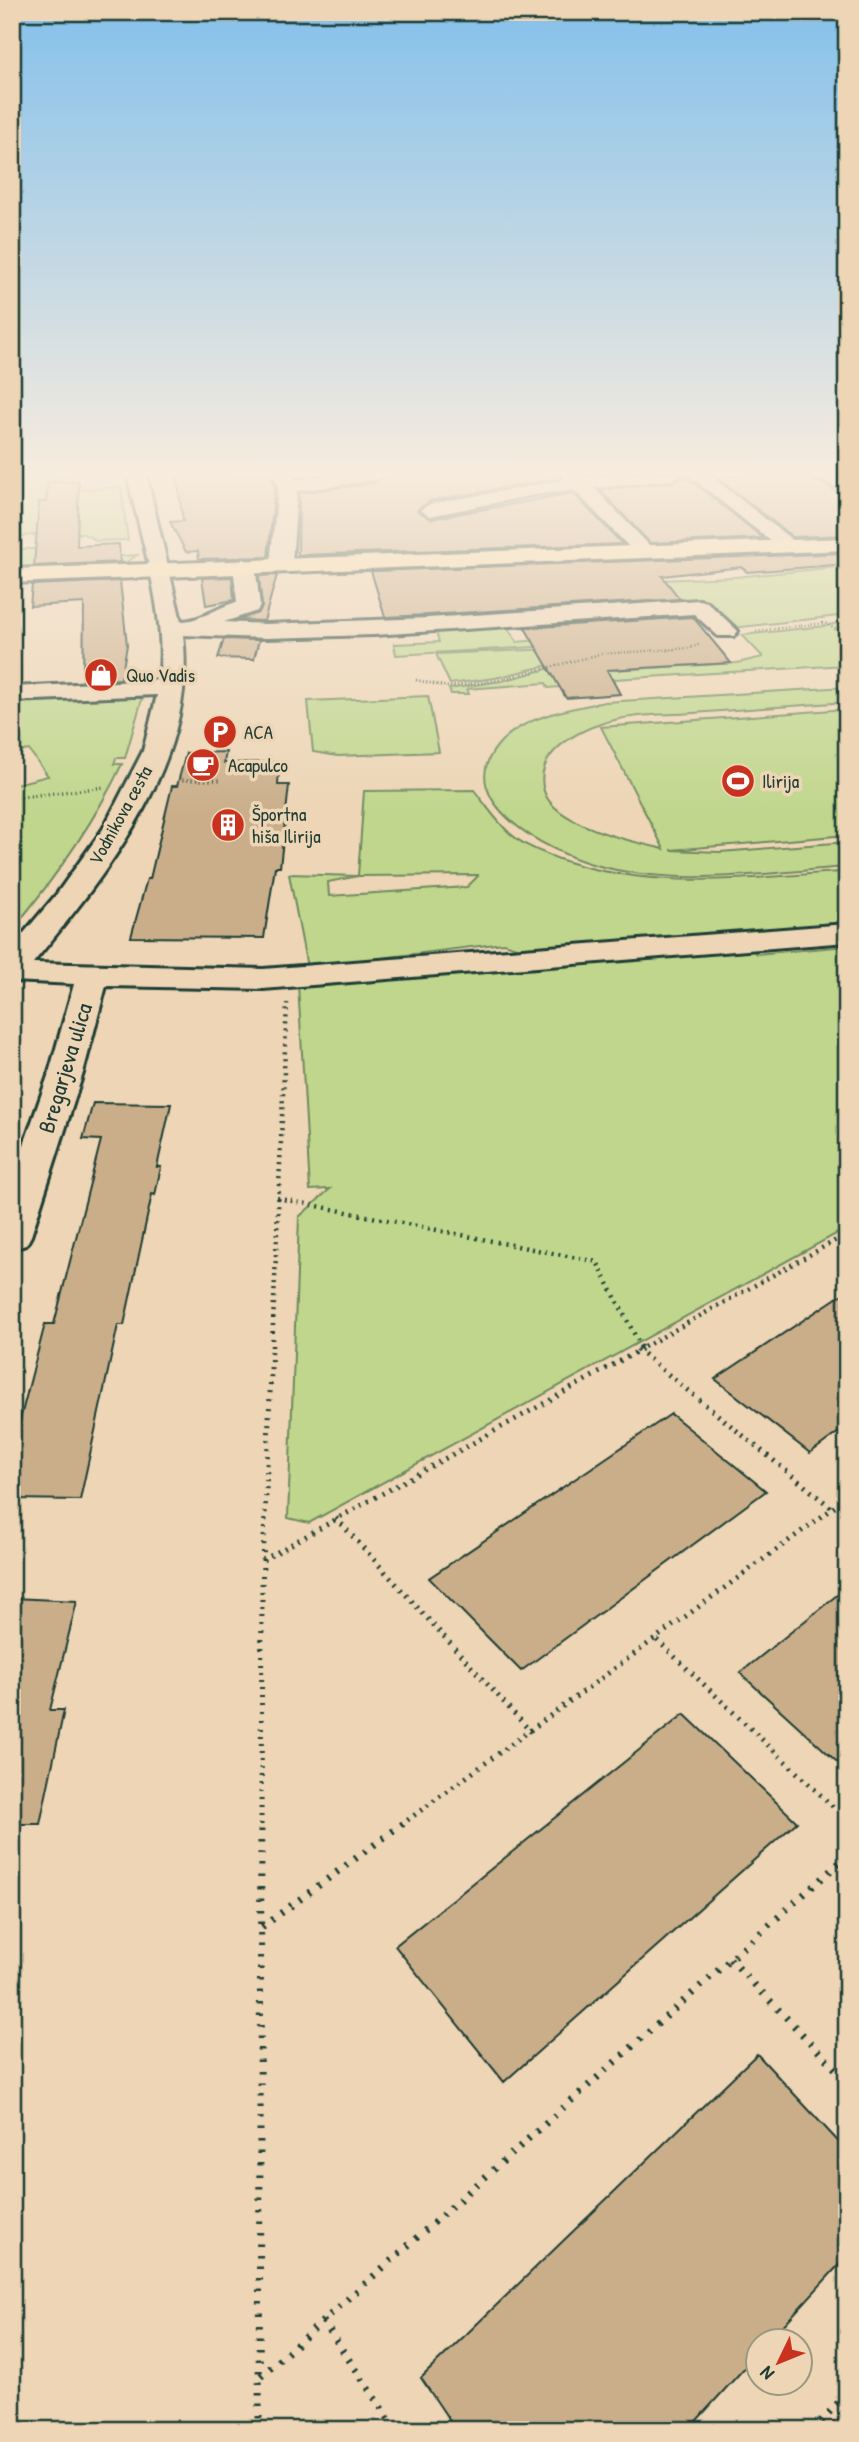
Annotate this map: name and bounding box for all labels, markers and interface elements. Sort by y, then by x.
shop icon: Quo Vadis [82,656,120,694]
place label: Quo Vadis [126,662,195,688]
parking icon: ACA [201,713,239,751]
place label: ACA [244,719,273,745]
cafe icon: Acapulco [184,746,222,784]
place label: Acapulco [228,752,288,778]
street label: Vodnikova cesta [82,760,158,869]
sports icon: Ilirija [719,762,757,800]
place label: Ilirija [762,768,800,794]
place label: Športna hiša Ilirija [252,801,321,849]
building icon: Športna hiša Ilirija [209,806,247,844]
street label: Bregarjeva ulica [30,999,99,1137]
north arrow [744,2326,814,2396]
text: N [754,2361,780,2386]

